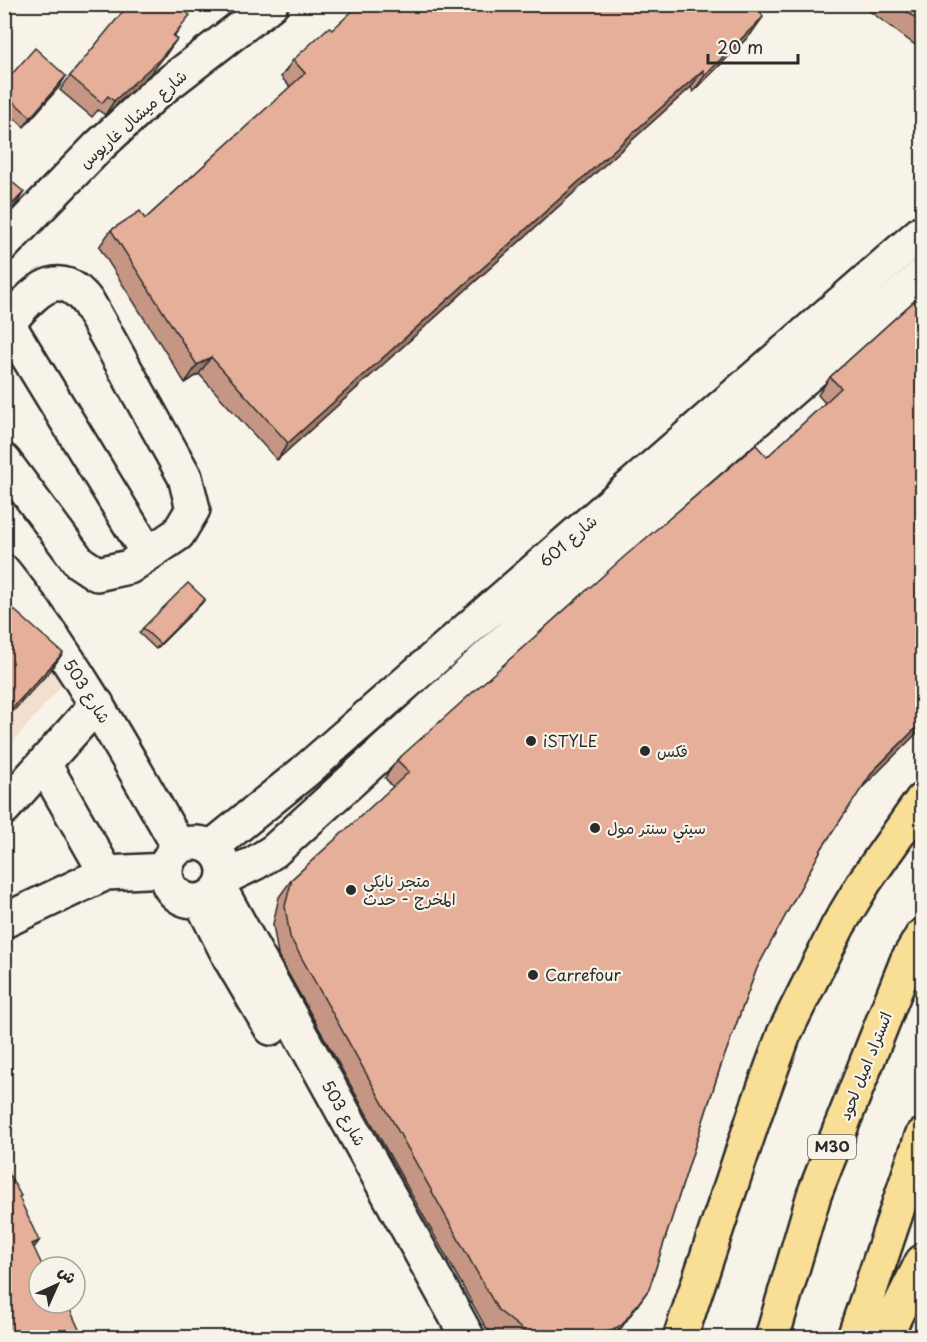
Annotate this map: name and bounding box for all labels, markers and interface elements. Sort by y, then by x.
scale bar [708,27,798,65]
text: 20 m [717,33,763,60]
street label: شارع ميشال غاريوس [73,63,192,174]
street label: شارع 601 [533,508,602,573]
street label: شارع 503 [58,654,117,728]
place label: iSTYLE [543,728,598,752]
marker: iSTYLE [524,734,538,748]
place label: فكس [657,738,688,762]
marker: فكس [638,744,652,758]
place label: سيتي سنتر مول [607,815,706,843]
marker: سيتي سنتر مول [588,821,602,835]
place label: متجر نايكي المخرج - حدث [363,868,456,910]
marker: متجر نايكي المخرج - حدث [344,883,358,897]
place label: Carrefour [545,962,622,986]
marker: Carrefour [526,968,540,982]
street label: اتستراد اميل لحود [831,1008,897,1123]
street label: شارع 503 [316,1075,373,1150]
road number: M30 [808,1135,856,1159]
north arrow [27,1255,87,1315]
text: ش [54,1259,83,1288]

